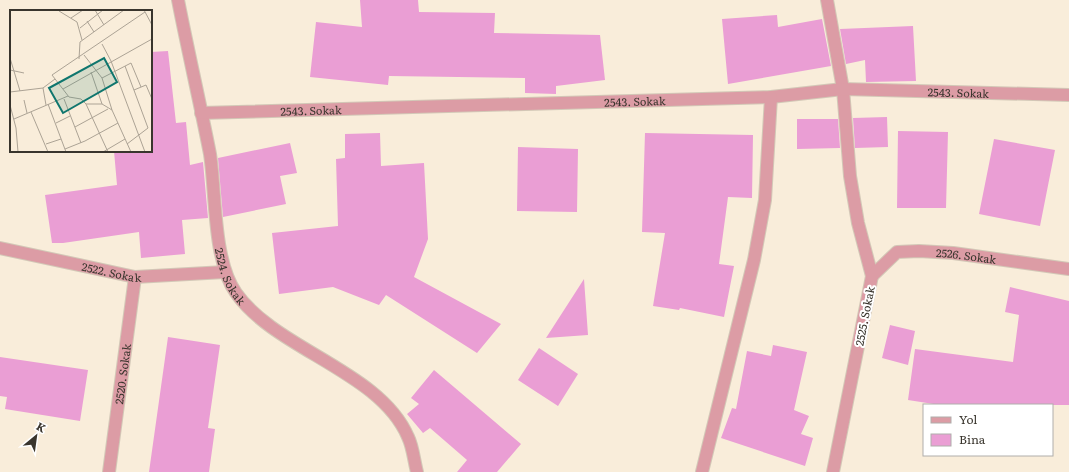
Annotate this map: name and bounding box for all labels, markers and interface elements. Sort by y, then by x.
inset map [10,10,152,152]
street label: 2543. Sokak [927,83,989,101]
street label: 2543. Sokak [604,92,666,110]
street label: 2543. Sokak [280,101,342,119]
street label: 2526. Sokak [936,244,998,267]
street label: 2524. Sokak [212,246,250,308]
street label: 2522. Sokak [80,258,142,285]
street label: 2525. Sokak [850,285,878,347]
street label: 2520. Sokak [110,342,134,405]
legend [923,404,1053,456]
text: Yol [959,410,977,428]
north arrow [16,416,56,456]
text: K [34,417,49,436]
text: Bina [959,430,986,448]

